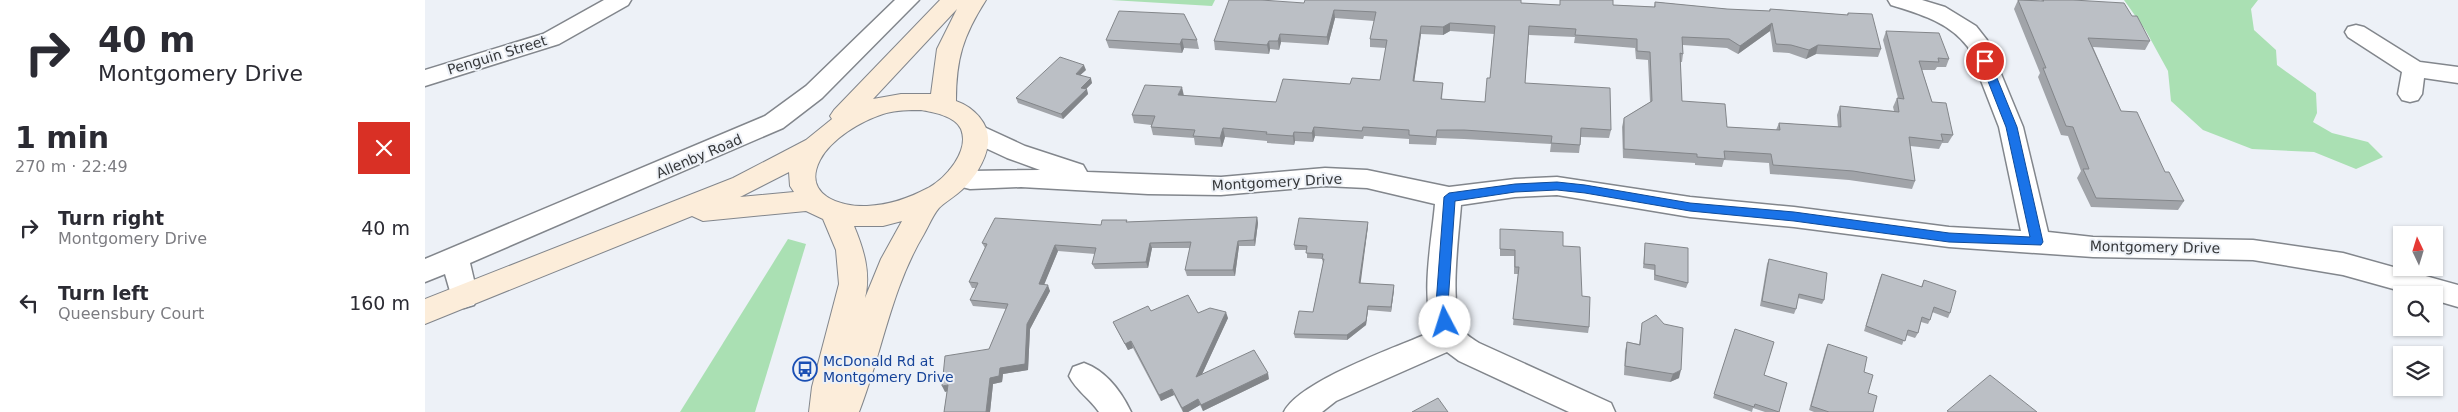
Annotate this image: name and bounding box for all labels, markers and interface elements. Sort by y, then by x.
icon: right [15,20,80,85]
text: 40 m [98,20,195,60]
street label: Penguin Street [445,32,549,78]
pin [1964,40,2006,82]
icon: arrive [1971,47,1999,75]
text: Montgomery Drive [98,61,303,86]
text: 1 min [15,120,109,155]
button: close [358,122,410,174]
street label: Allenby Road [654,131,744,181]
text: 270 m · 22:49 [15,157,128,176]
street label: Montgomery Drive [1211,171,1343,193]
text: Turn right [58,207,164,229]
icon: right [15,214,43,242]
text: 40 m [361,217,410,239]
north arrow [2393,226,2443,276]
map controls [2393,226,2443,396]
text: Montgomery Drive [58,229,207,248]
street label: Montgomery Drive [2090,238,2220,256]
text: Turn left [58,282,149,304]
button: search [2393,286,2443,336]
icon: left [15,289,43,317]
text: 160 m [349,292,410,314]
position arrow [1418,295,1470,347]
text: Queensbury Court [58,304,204,323]
button: layers [2393,346,2443,396]
place label: McDonald Rd at Montgomery Drive [823,353,954,385]
bus stop icon: McDonald Rd at Montgomery Drive [792,356,818,382]

